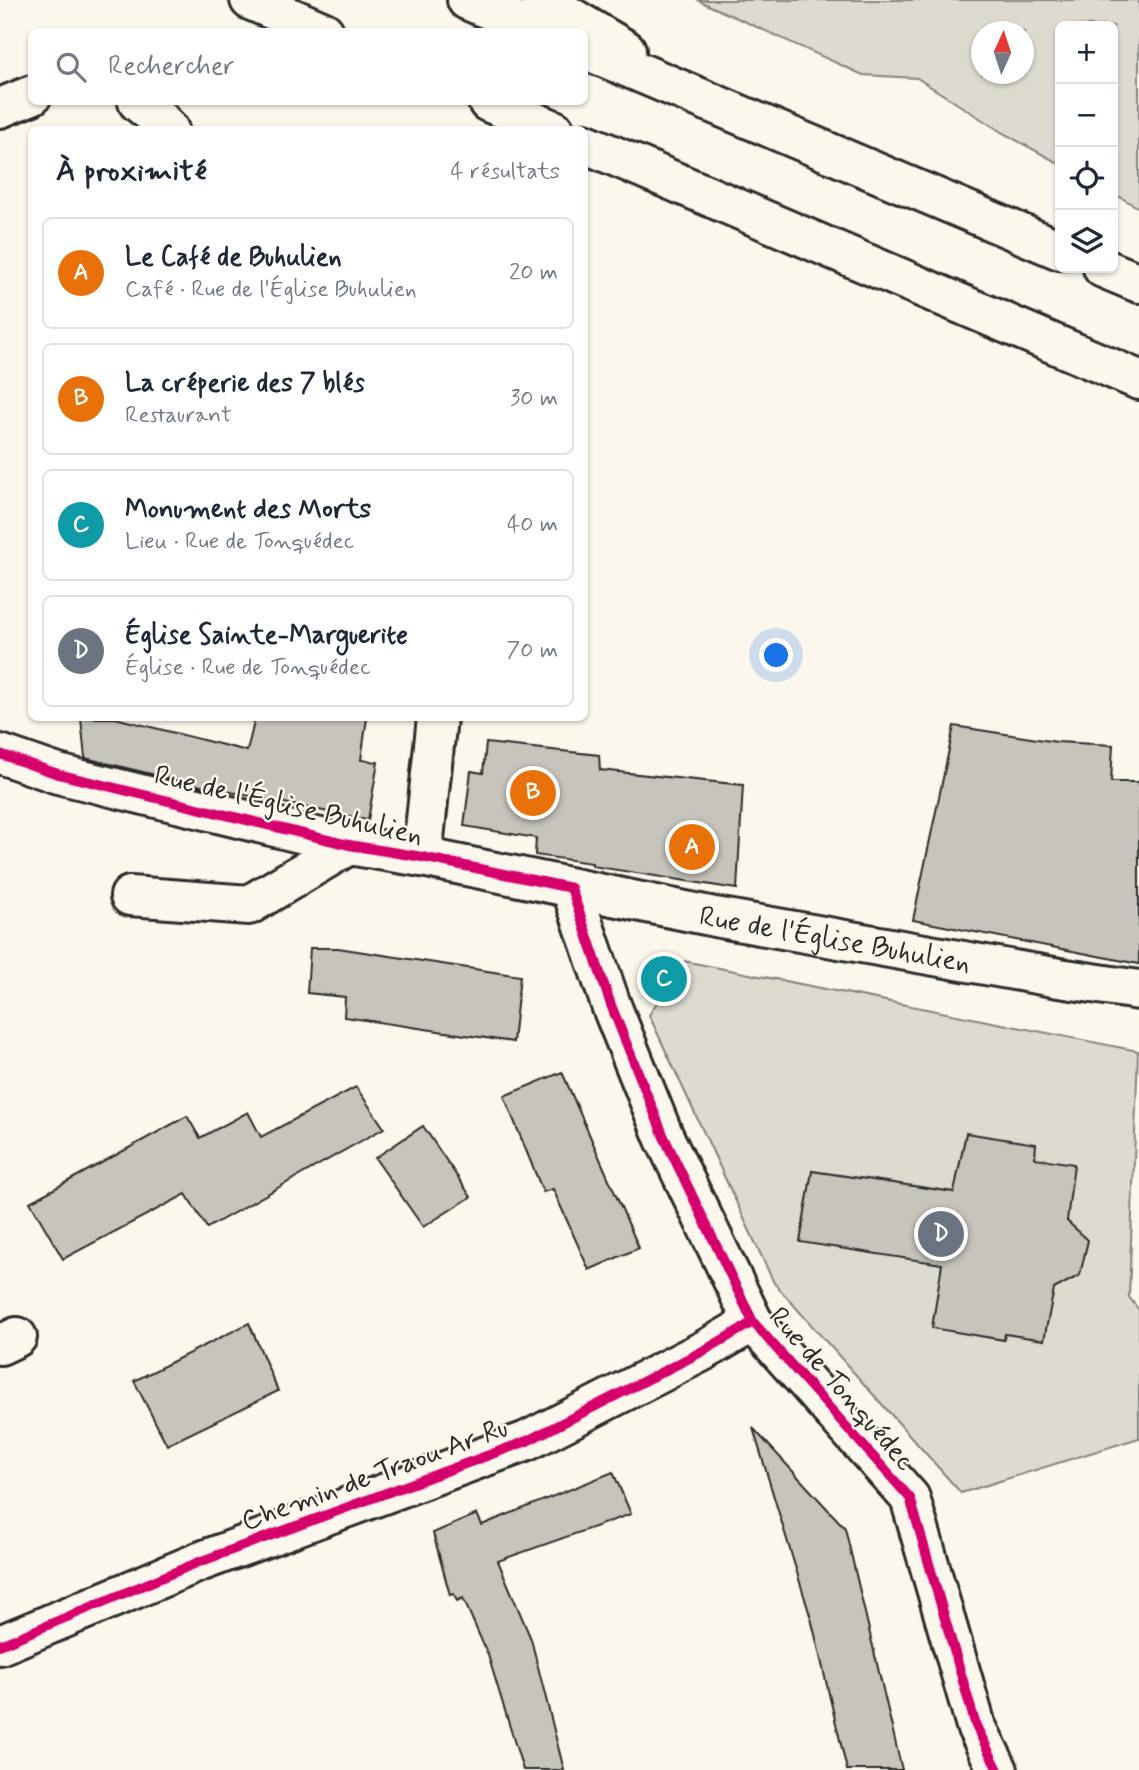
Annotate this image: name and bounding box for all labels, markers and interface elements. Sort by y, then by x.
north arrow [971,21,1034,84]
map controls [1055,21,1118,273]
button: + [1055,21,1118,84]
search box [28,28,588,105]
icon: search [52,48,90,86]
text: Rechercher [108,50,234,84]
button: − [1055,84,1118,147]
button: locate [1055,147,1118,210]
text: À proximité [56,152,207,191]
text: 4 résultats [450,157,560,187]
button: layers [1055,210,1118,273]
text: Le Café de Buhulien [125,241,342,275]
text: A [73,258,89,288]
text: 20 m [509,258,558,288]
text: Café · Rue de l'Église Buhulien [125,275,417,305]
text: La créperie des 7 blés [125,367,365,401]
text: B [74,384,88,414]
text: 30 m [510,384,558,414]
text: Restaurant [125,401,232,431]
text: Monument des Morts [125,493,371,527]
text: C [73,510,89,540]
text: 40 m [507,510,558,540]
text: Lieu · Rue de Tonquédec [125,527,354,557]
text: Église Sainte-Marguerite [125,619,408,653]
text: D [73,636,89,666]
text: 70 m [506,636,558,666]
your location [759,638,793,672]
text: Église · Rue de Tonquédec [125,653,371,683]
street label: Rue de l'Église Buhulien [151,756,427,855]
pin: B [510,767,556,819]
pin: A [669,821,715,873]
street label: Rue de l'Église Buhulien [696,898,973,983]
pin: C [641,953,687,1005]
pin: D [918,1208,964,1260]
street label: Rue de Tonquédec [760,1300,923,1480]
street label: Chemin de Traou Ar Ru [237,1410,513,1541]

